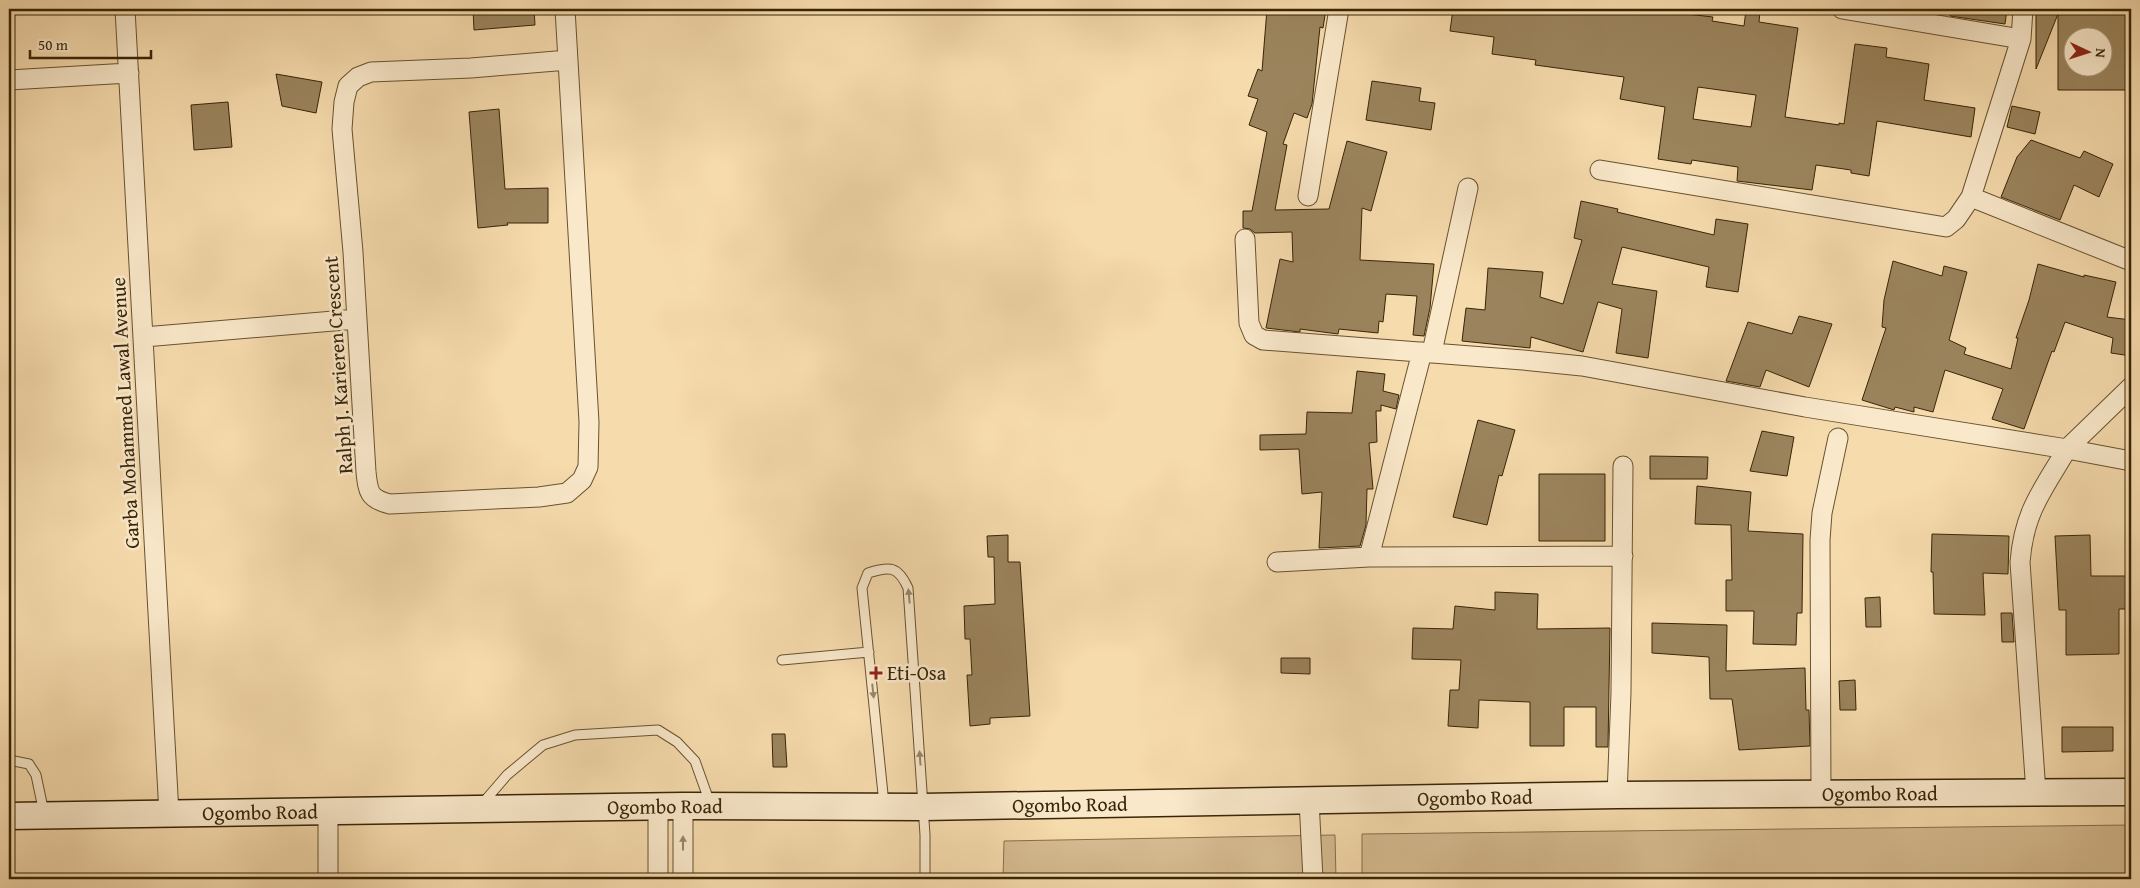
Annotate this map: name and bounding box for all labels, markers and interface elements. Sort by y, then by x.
scale bar [30,28,151,60]
north arrow [2062,28,2112,78]
text: 50 m [38,34,69,55]
text: N [2091,48,2111,59]
street label: Ralph J. Karieren Crescent [315,255,360,475]
street label: Garba Mohammed Lawal Avenue [103,277,146,550]
one-way arrow [904,588,912,604]
place label: Eti-Osa [887,658,947,687]
marker: Eti-Osa [869,666,883,680]
one-way arrow [869,684,877,700]
one-way arrow [915,750,923,766]
street label: Ogombo Road [1822,778,1938,808]
street label: Ogombo Road [1417,781,1533,812]
street label: Ogombo Road [1012,788,1128,819]
street label: Ogombo Road [607,791,723,821]
street label: Ogombo Road [202,796,318,827]
one-way arrow [679,834,687,850]

